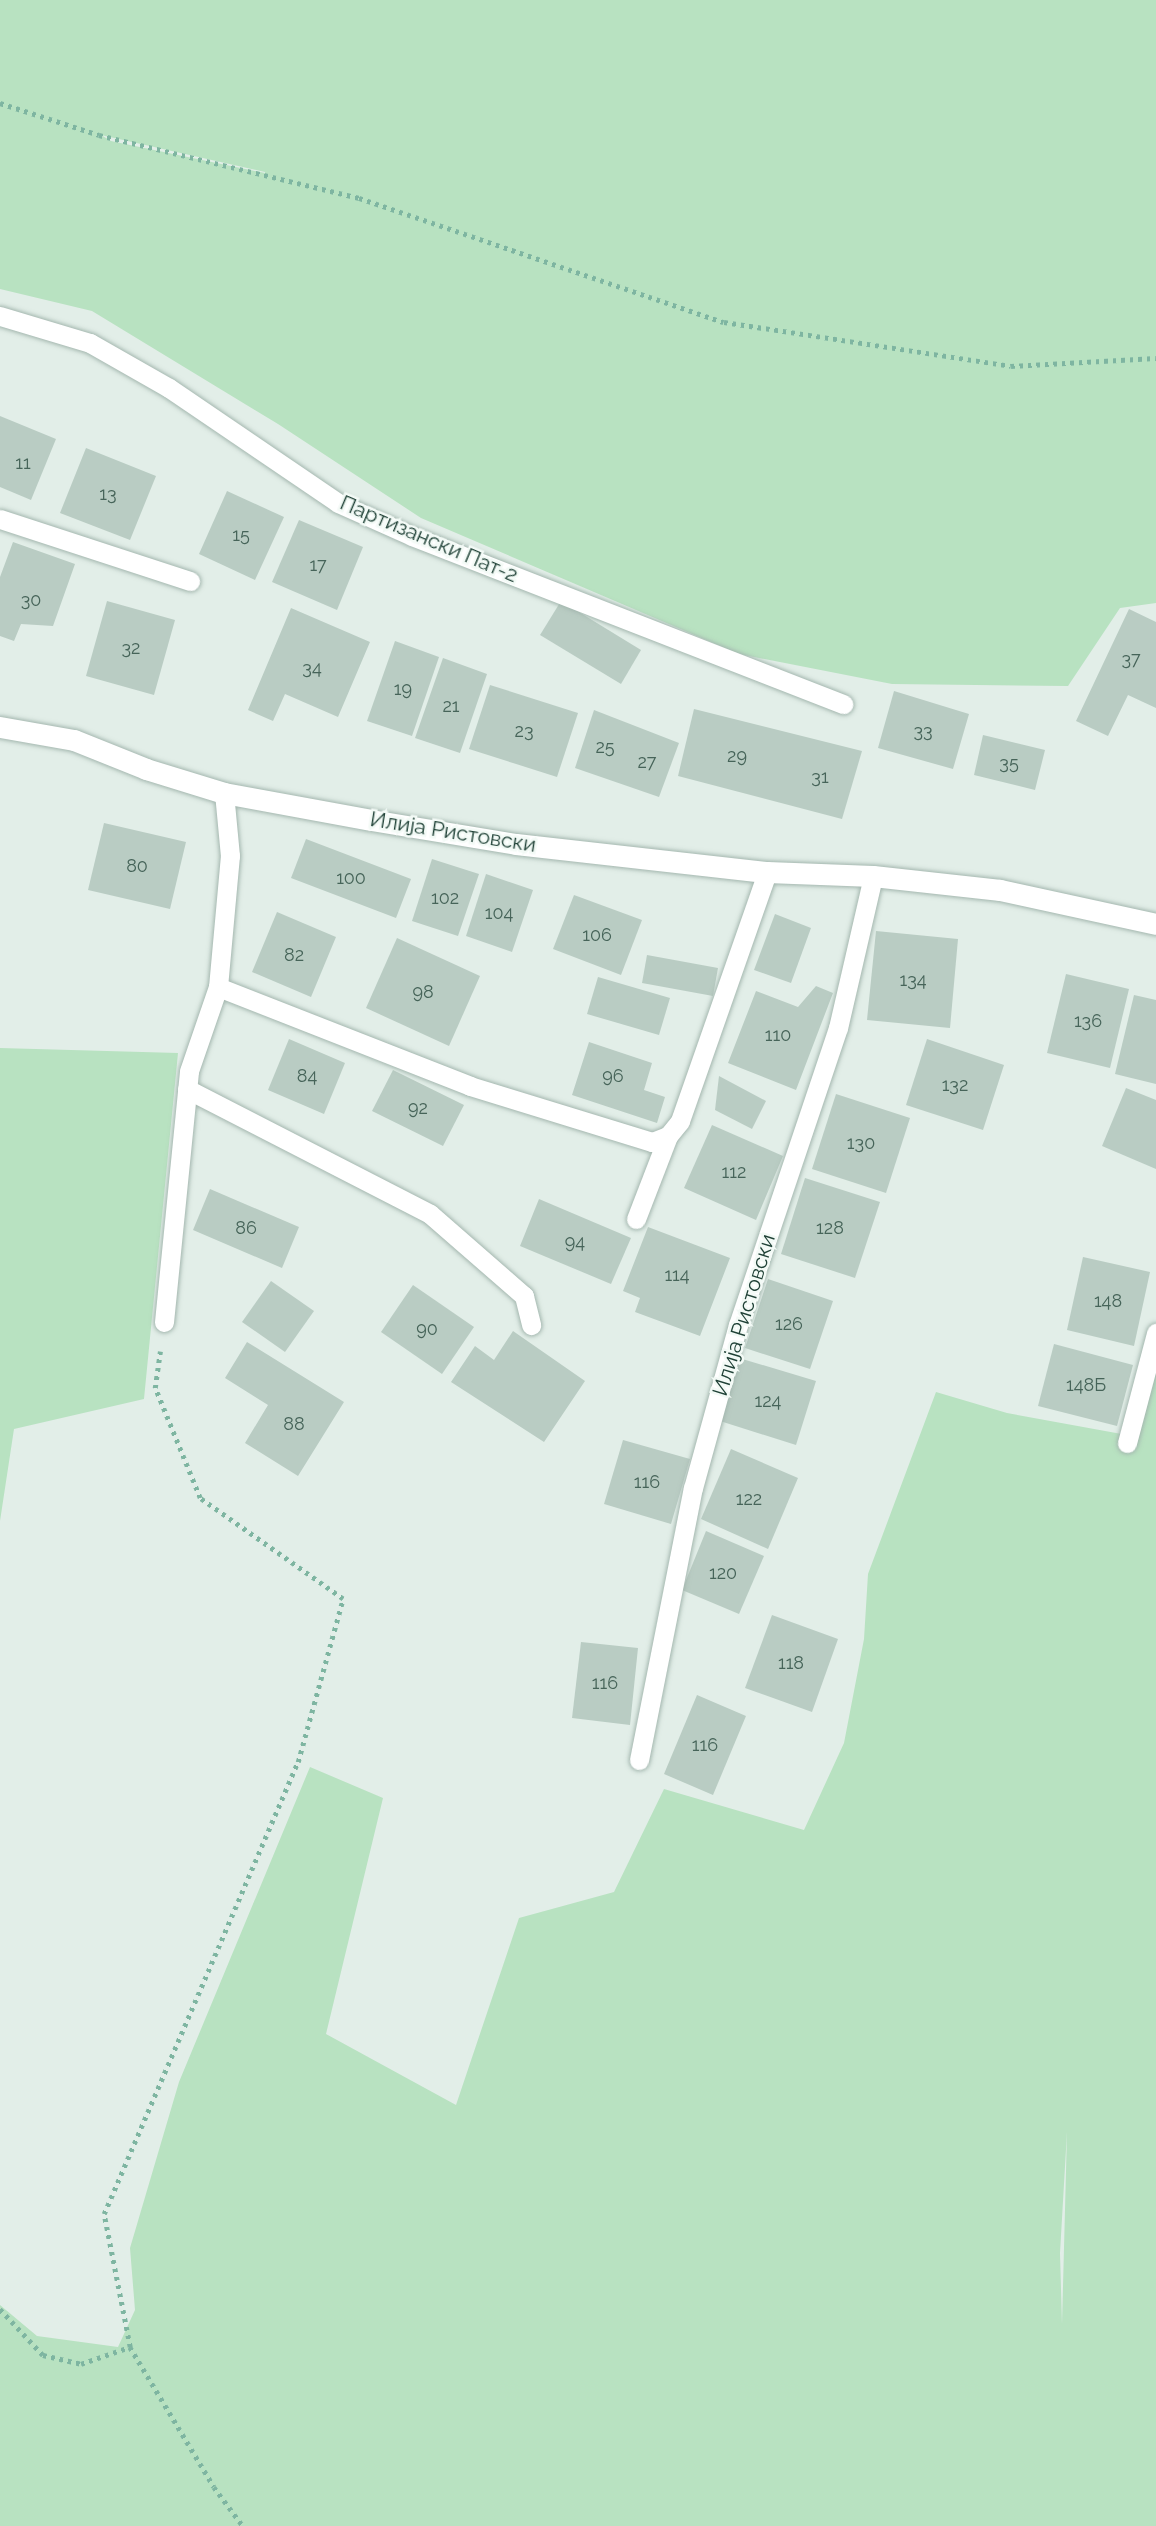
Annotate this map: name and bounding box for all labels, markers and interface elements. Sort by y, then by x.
house number: 11 [15,452,31,474]
house number: 13 [99,483,117,505]
street label: Партизански Пат-2 [336,490,522,588]
house number: 15 [232,524,250,546]
house number: 17 [309,554,327,576]
house number: 30 [21,589,41,611]
house number: 32 [122,637,140,659]
house number: 37 [1121,648,1141,670]
house number: 34 [302,657,322,679]
house number: 19 [394,678,412,700]
house number: 21 [442,695,460,717]
house number: 23 [515,720,533,742]
house number: 33 [913,720,933,742]
house number: 25 [595,736,615,758]
house number: 29 [727,745,747,767]
house number: 27 [637,751,657,773]
house number: 35 [999,752,1019,774]
house number: 31 [811,766,829,788]
street label: Илија Ристовски [368,806,538,858]
house number: 80 [126,855,148,877]
house number: 100 [336,867,366,889]
house number: 102 [431,887,459,909]
house number: 104 [485,902,513,924]
house number: 106 [582,924,612,946]
house number: 82 [284,944,304,966]
house number: 134 [899,969,927,991]
house number: 98 [412,981,434,1003]
house number: 136 [1074,1010,1102,1032]
house number: 110 [765,1024,791,1046]
house number: 84 [297,1065,317,1087]
house number: 96 [602,1065,624,1087]
house number: 132 [942,1074,968,1096]
house number: 92 [408,1097,428,1119]
house number: 130 [847,1132,875,1154]
house number: 112 [722,1161,746,1183]
house number: 86 [235,1217,257,1239]
house number: 128 [816,1217,844,1239]
house number: 94 [565,1231,585,1253]
street label: Илија Ристовски [707,1231,781,1399]
house number: 114 [664,1264,690,1286]
house number: 148 [1094,1290,1122,1312]
house number: 126 [775,1313,803,1335]
house number: 90 [416,1318,438,1340]
house number: 148Б [1066,1374,1106,1396]
house number: 124 [755,1390,781,1412]
house number: 88 [283,1413,305,1435]
house number: 116 [634,1471,660,1493]
house number: 122 [736,1488,762,1510]
house number: 120 [709,1562,737,1584]
house number: 118 [778,1652,804,1674]
house number: 116 [592,1672,618,1694]
house number: 116 [692,1734,718,1756]

